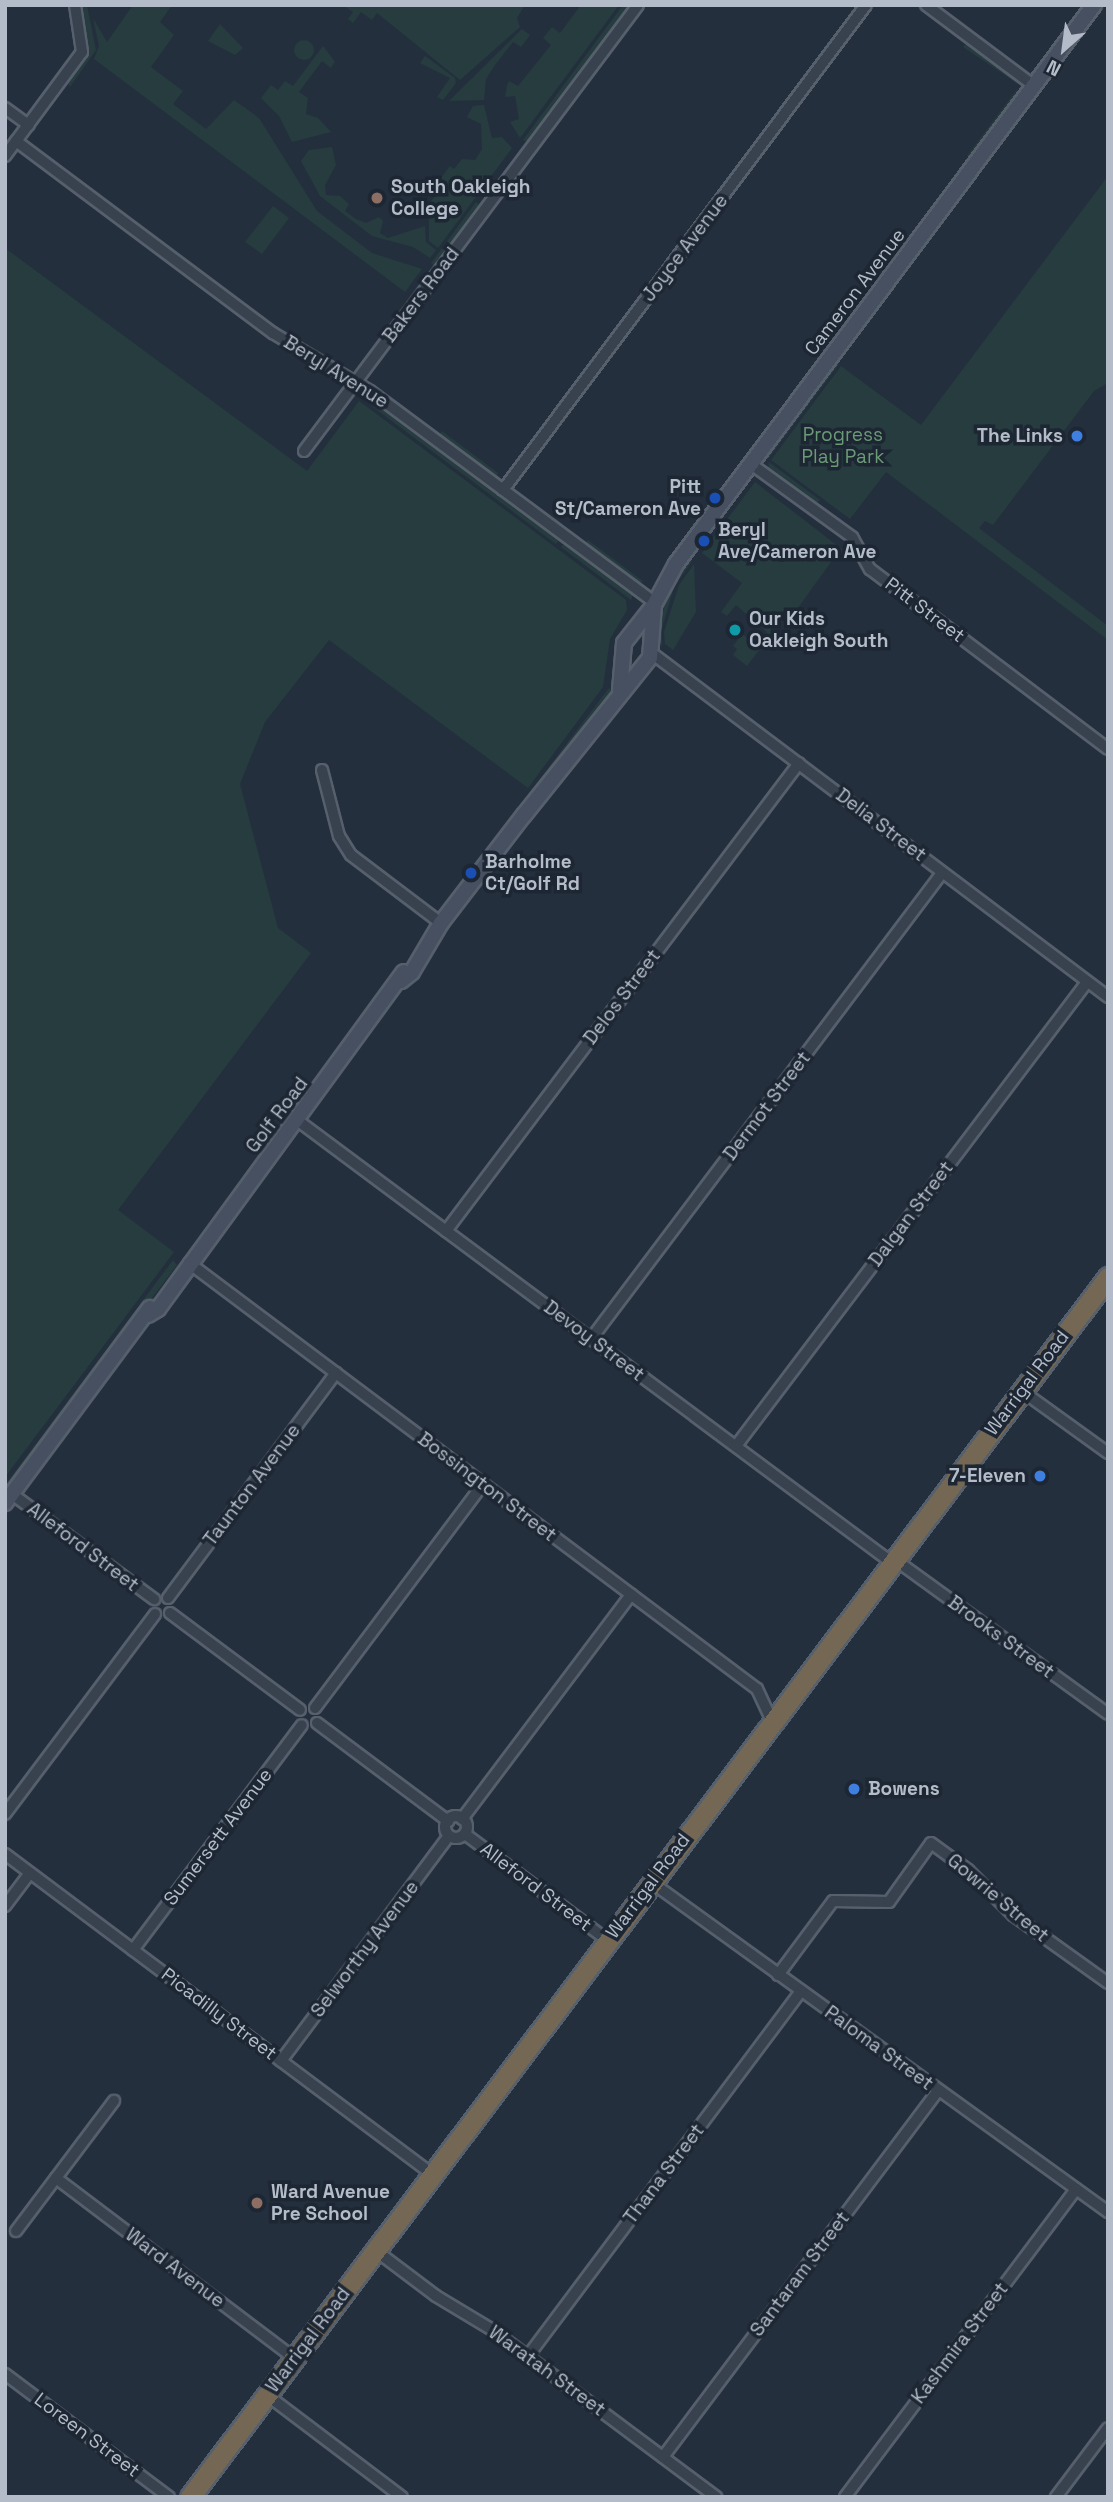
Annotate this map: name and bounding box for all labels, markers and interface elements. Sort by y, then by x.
north arrow [1029,14,1099,84]
text: N [1042,54,1065,82]
place label: South Oakleigh College [391,176,530,220]
marker: South Oakleigh College [369,190,385,206]
street label: Joyce Avenue [637,190,733,306]
street label: Cameron Avenue [800,224,910,360]
street label: Bakers Road [378,243,464,347]
street label: Beryl Avenue [279,331,393,413]
park label: Progress Play Park [802,424,884,468]
place label: The Links [977,425,1063,447]
marker: The Links [1069,428,1085,444]
place label: Pitt St/Cameron Ave [555,476,701,520]
marker: Pitt St/Cameron Ave [707,490,723,506]
place label: Beryl Ave/Cameron Ave [718,519,877,563]
marker: Beryl Ave/Cameron Ave [696,533,712,549]
street label: Pitt Street [881,573,969,647]
place label: Our Kids Oakleigh South [749,608,888,652]
marker: Our Kids Oakleigh South [727,622,743,638]
street label: Delia Street [831,784,931,866]
place label: Barholme Ct/Golf Rd [485,851,580,895]
marker: Barholme Ct/Golf Rd [463,865,479,881]
street label: Delos Street [579,945,665,1049]
street label: Dermot Street [719,1047,815,1165]
street label: Golf Road [241,1073,313,1157]
street label: Dalgan Street [864,1157,958,1271]
street label: Devoy Street [539,1296,649,1386]
street label: Warrigal Road [980,1326,1074,1440]
street label: Taunton Avenue [199,1419,305,1551]
street label: Bossington Street [413,1427,561,1547]
place label: 7-Eleven [949,1465,1026,1487]
marker: 7-Eleven [1032,1468,1048,1484]
street label: Alleford Street [23,1498,143,1596]
street label: Brooks Street [943,1591,1059,1683]
street label: Sumersett Avenue [159,1764,277,1910]
place label: Bowens [868,1778,940,1800]
marker: Bowens [846,1781,862,1797]
street label: Warrigal Road [601,1829,695,1943]
street label: Alleford Street [476,1838,596,1936]
street label: Gowrie Street [943,1849,1053,1947]
street label: Selworthy Avenue [306,1876,424,2022]
street label: Picadilly Street [157,1963,281,2065]
street label: Paloma Street [820,2001,938,2095]
street label: Thana Street [619,2120,709,2228]
place label: Ward Avenue Pre School [271,2181,390,2225]
marker: Ward Avenue Pre School [249,2195,265,2211]
street label: Santaram Street [746,2207,854,2341]
street label: Ward Avenue [121,2223,229,2313]
street label: Kashmira Street [907,2278,1013,2408]
street label: Warrigal Road [261,2283,355,2397]
street label: Waratah Street [484,2321,610,2421]
street label: Loreen Street [30,2388,144,2482]

